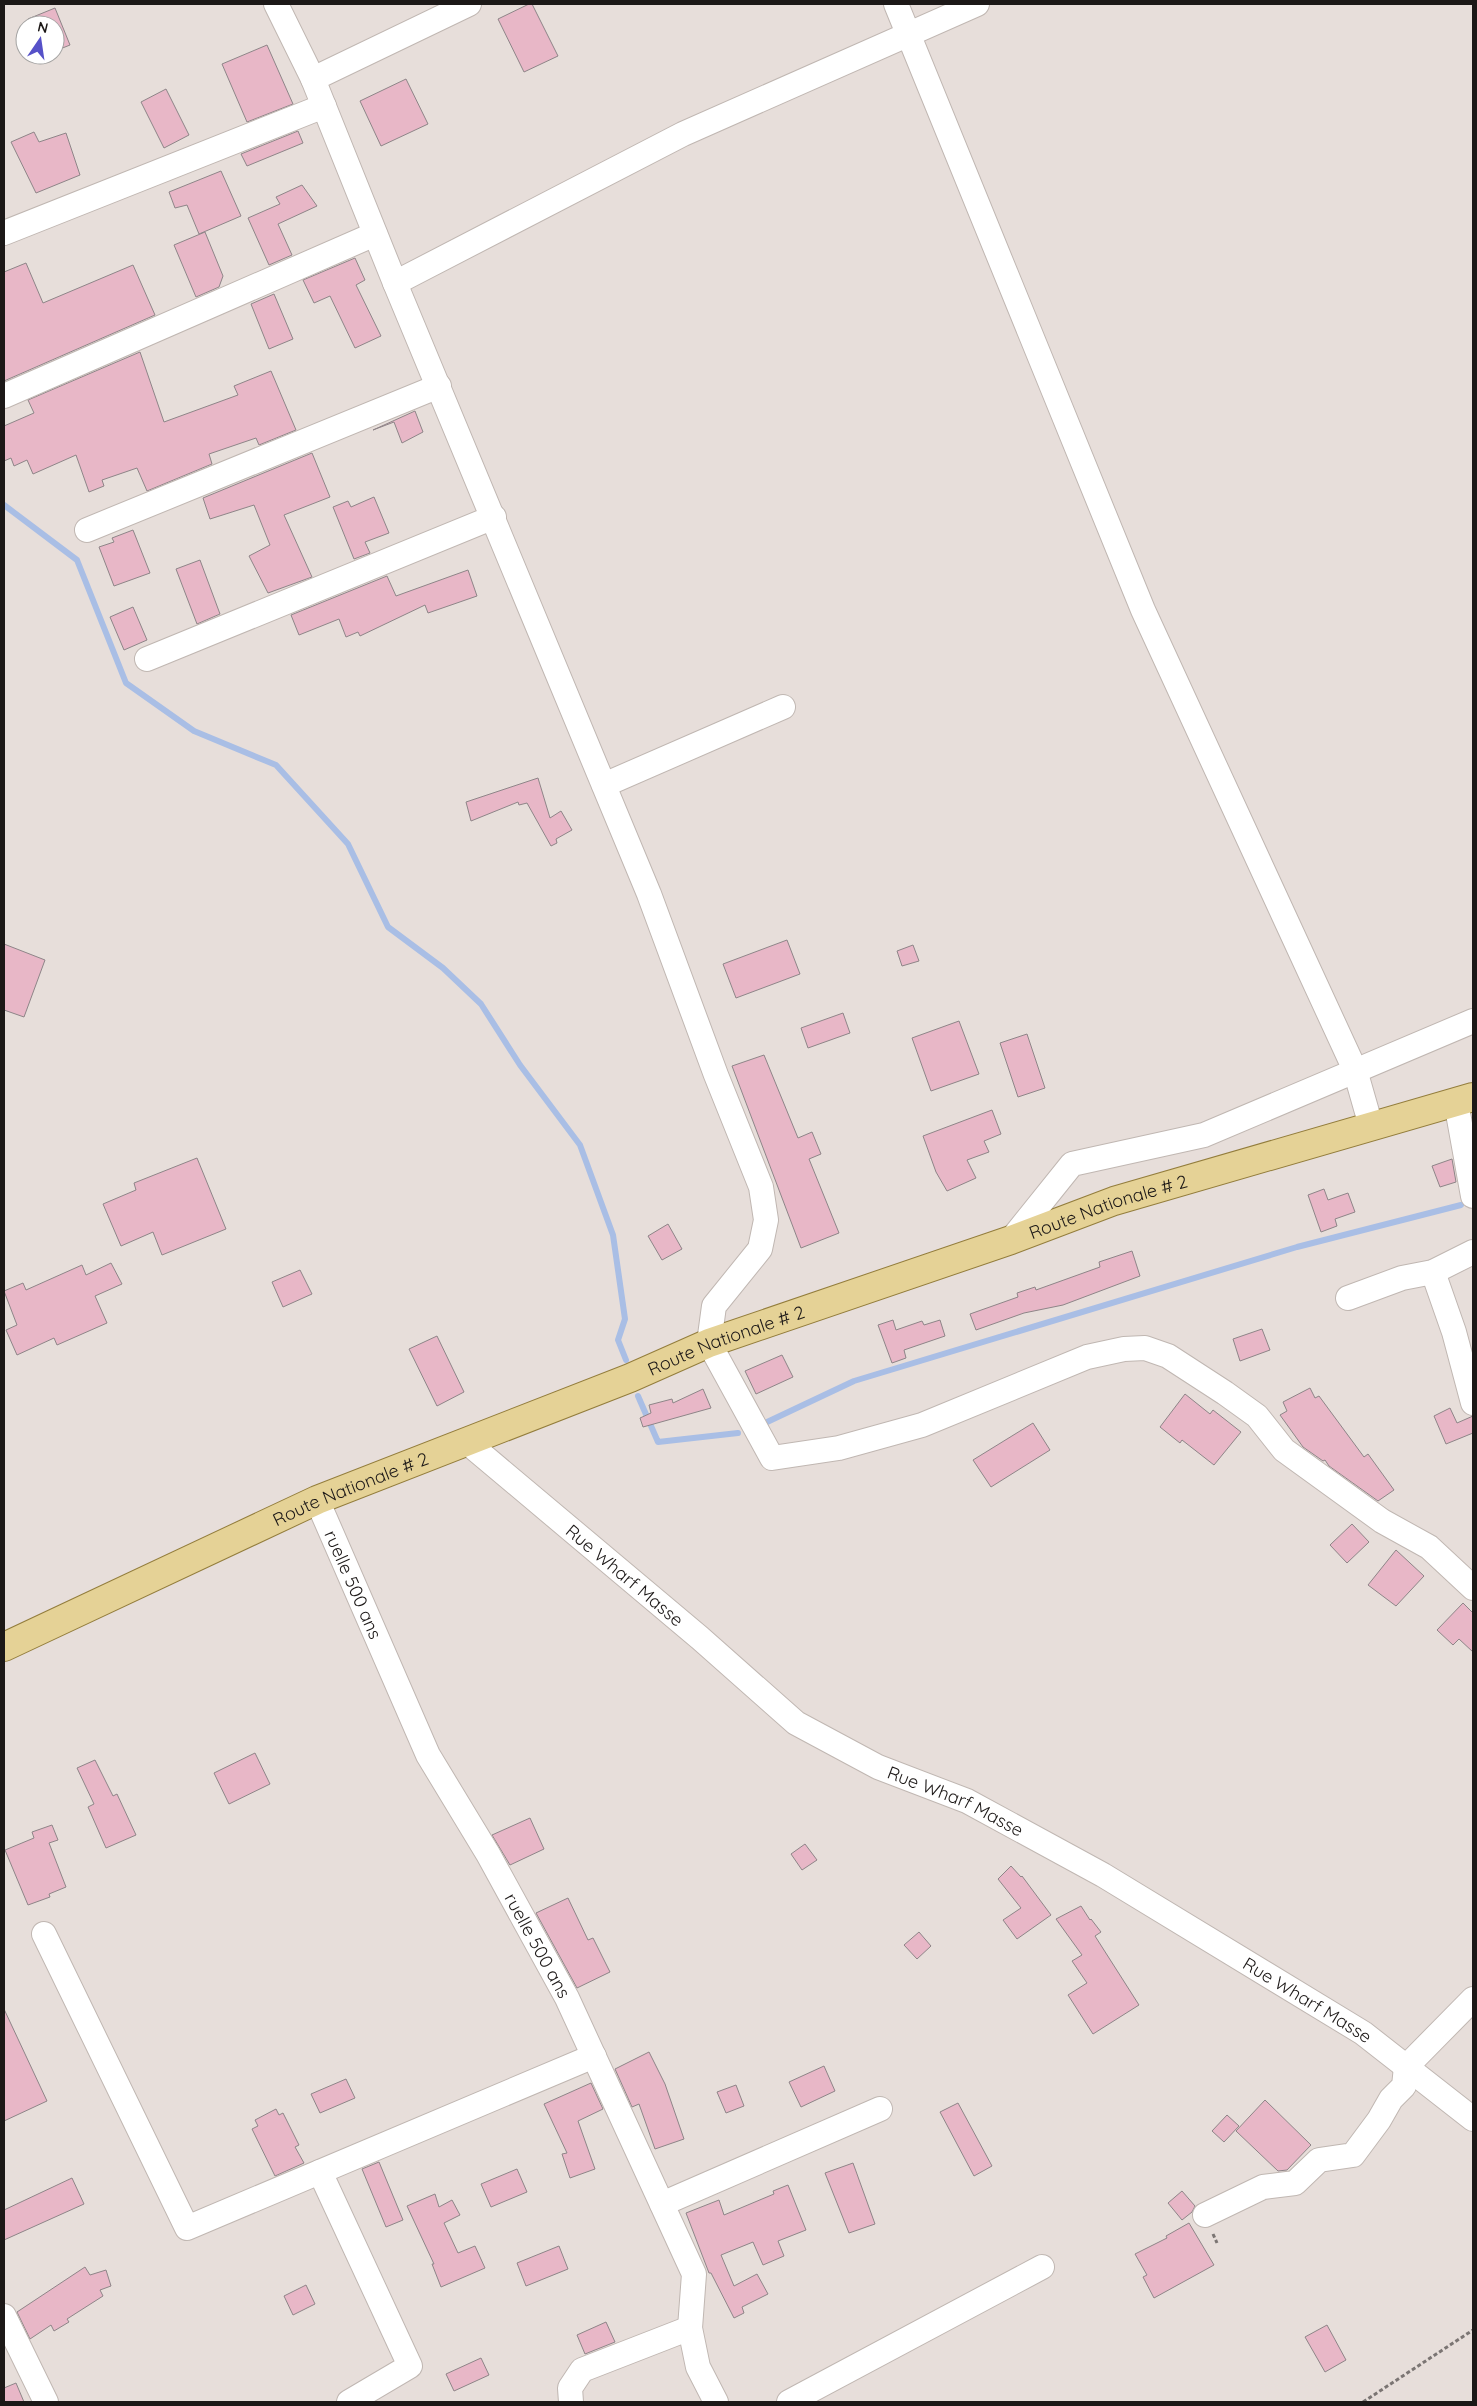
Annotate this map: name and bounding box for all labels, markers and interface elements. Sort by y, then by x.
north arrow [15,15,65,65]
text: N [36,17,50,37]
street label: Route Nationale # 2 [1025,1169,1190,1244]
street label: Route Nationale # 2 [644,1300,807,1380]
street label: Route Nationale # 2 [269,1446,431,1531]
street label: Rue Wharf Masse [561,1519,689,1631]
street label: ruelle 500 ans [320,1526,388,1642]
street label: Rue Wharf Masse [884,1760,1028,1841]
street label: ruelle 500 ans [500,1889,576,2002]
street label: Rue Wharf Masse [1239,1951,1377,2047]

